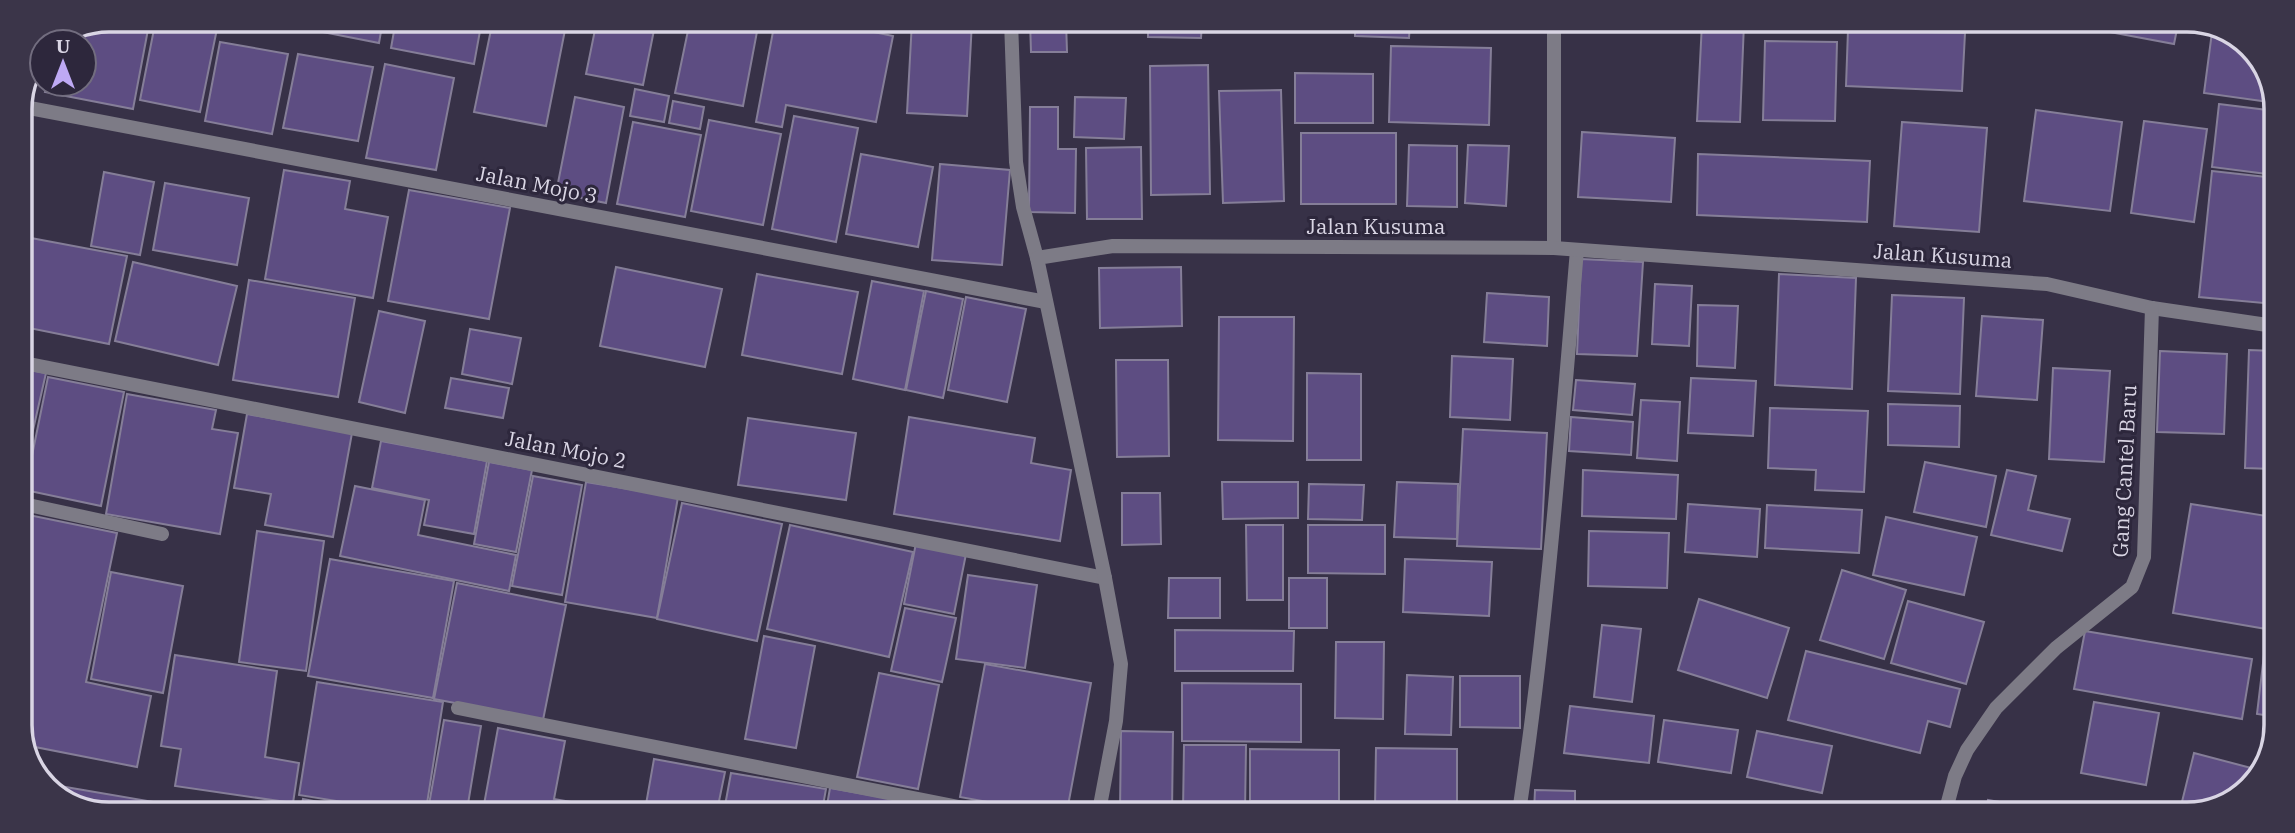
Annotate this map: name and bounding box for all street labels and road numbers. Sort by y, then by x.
street label: Jalan Mojo 3 [474,159,600,209]
street label: Jalan Kusuma [1306,212,1446,240]
street label: Jalan Kusuma [1873,236,2013,274]
street label: Gang Cantel Baru [2105,384,2143,558]
street label: Jalan Mojo 2 [503,424,629,474]

